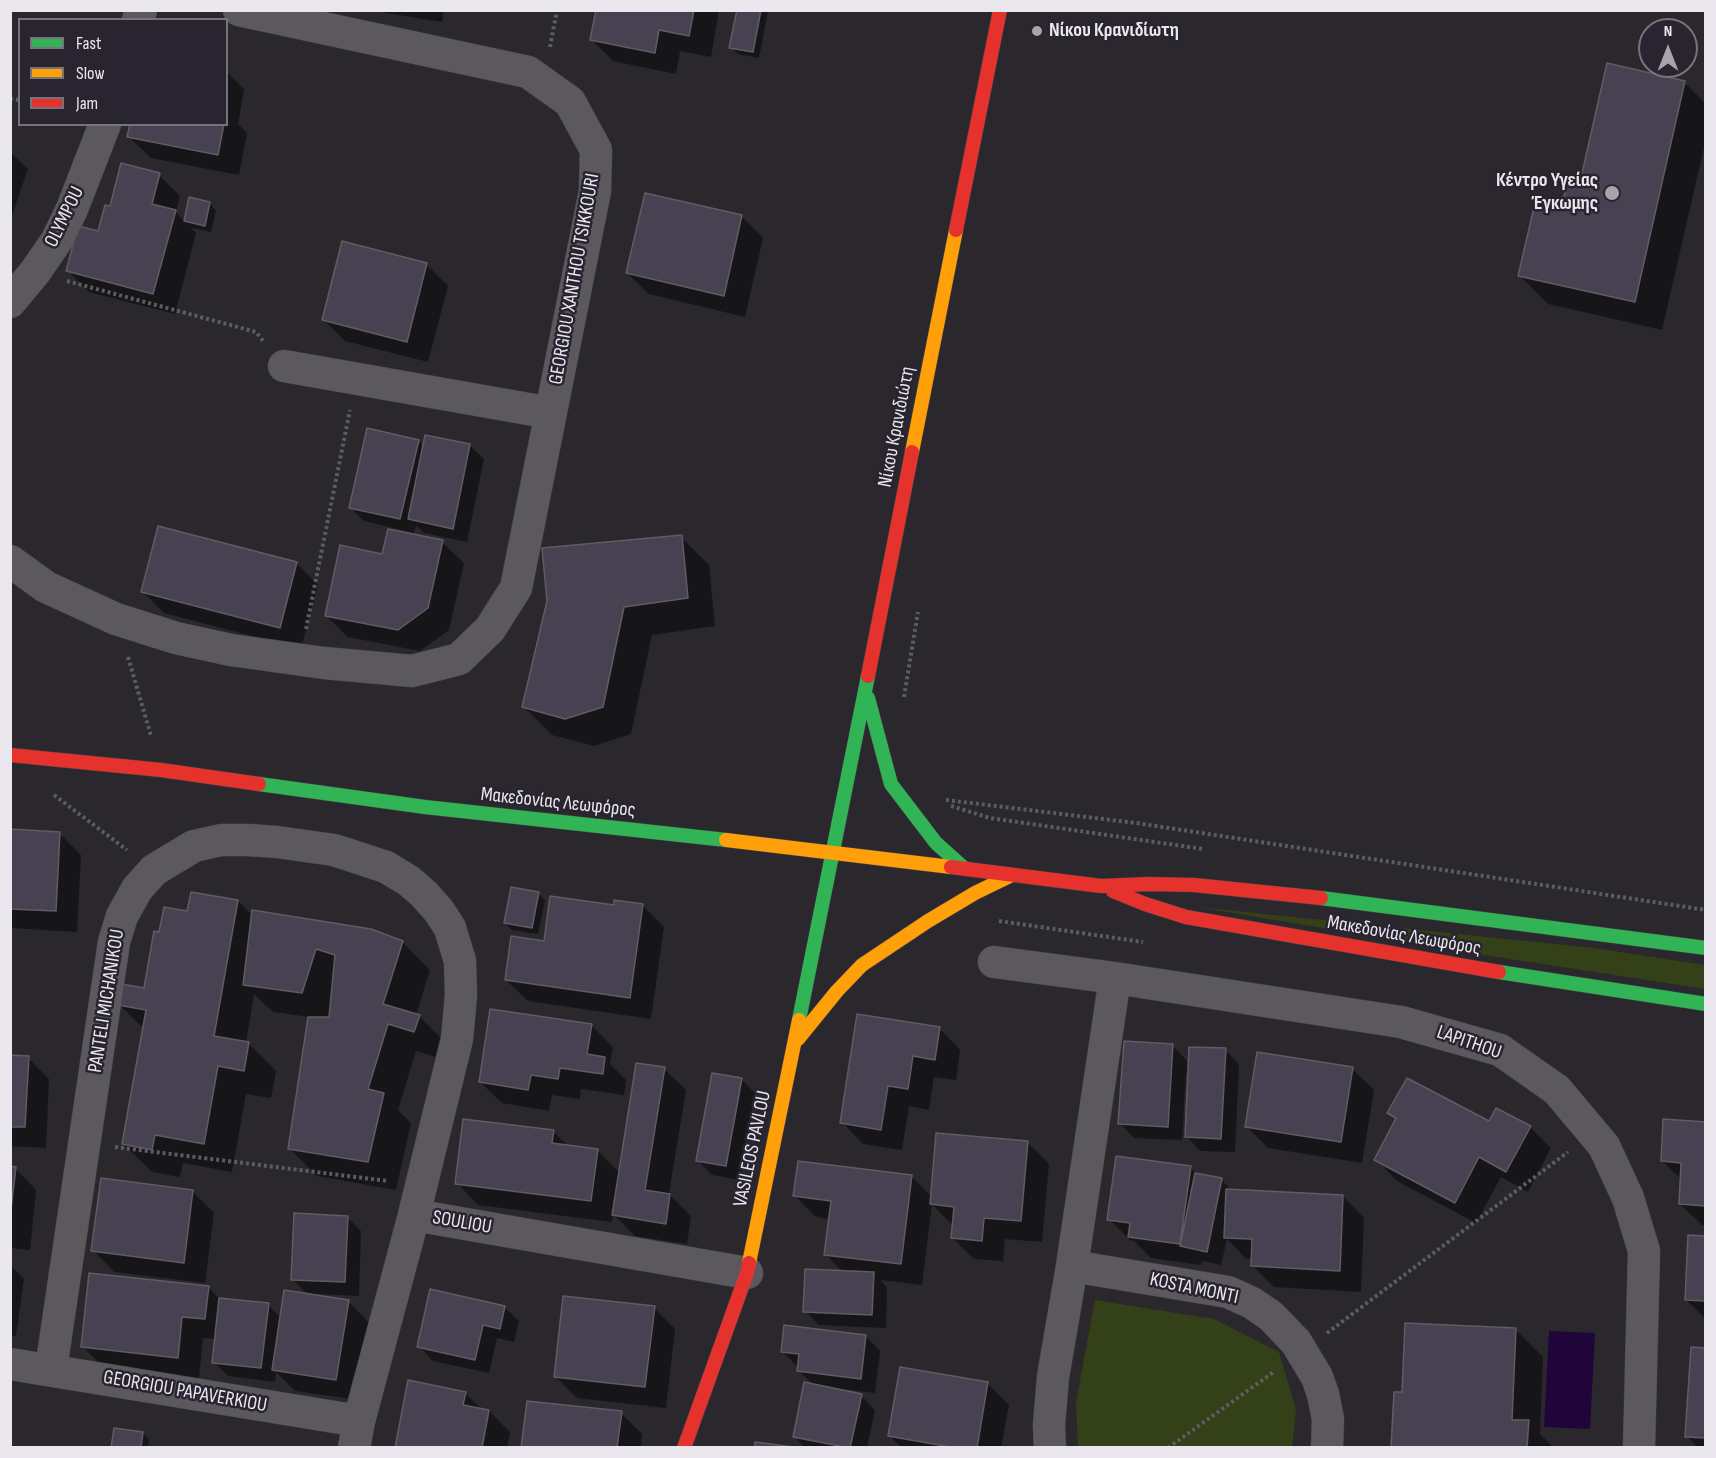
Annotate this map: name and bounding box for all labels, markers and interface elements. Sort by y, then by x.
legend [18,18,228,126]
north arrow [1638,18,1698,78]
place label: Νίκου Κρανιδίωτη [1049,19,1179,43]
text: N [1664,22,1672,41]
marker: Νίκου Κρανιδίωτη [1030,24,1044,38]
text: Fast [76,33,101,54]
text: Slow [76,63,105,84]
text: Jam [76,93,98,114]
place label: Κέντρο Υγείας Έγκωμης [1496,169,1598,216]
street label: GEORGIOU XANTHOU TSIKKOURI [545,172,605,386]
street label: OLYMPOU [40,183,90,251]
marker: Κέντρο Υγείας Έγκωμης [1603,184,1621,202]
street label: Νίκου Κρανιδιώτη [874,365,920,489]
street label: Μακεδονίας Λεωφόρος [479,783,637,823]
street label: Μακεδονίας Λεωφόρος [1325,911,1483,961]
street label: PANTELI MICHANIKOU [84,928,130,1074]
street label: LAPITHOU [1434,1021,1504,1065]
street label: VASILEOS PAVLOU [729,1089,777,1209]
street label: SOULIOU [431,1206,493,1240]
street label: KOSTA MONTI [1147,1268,1241,1310]
street label: GEORGIOU PAPAVERKIOU [101,1366,269,1418]

